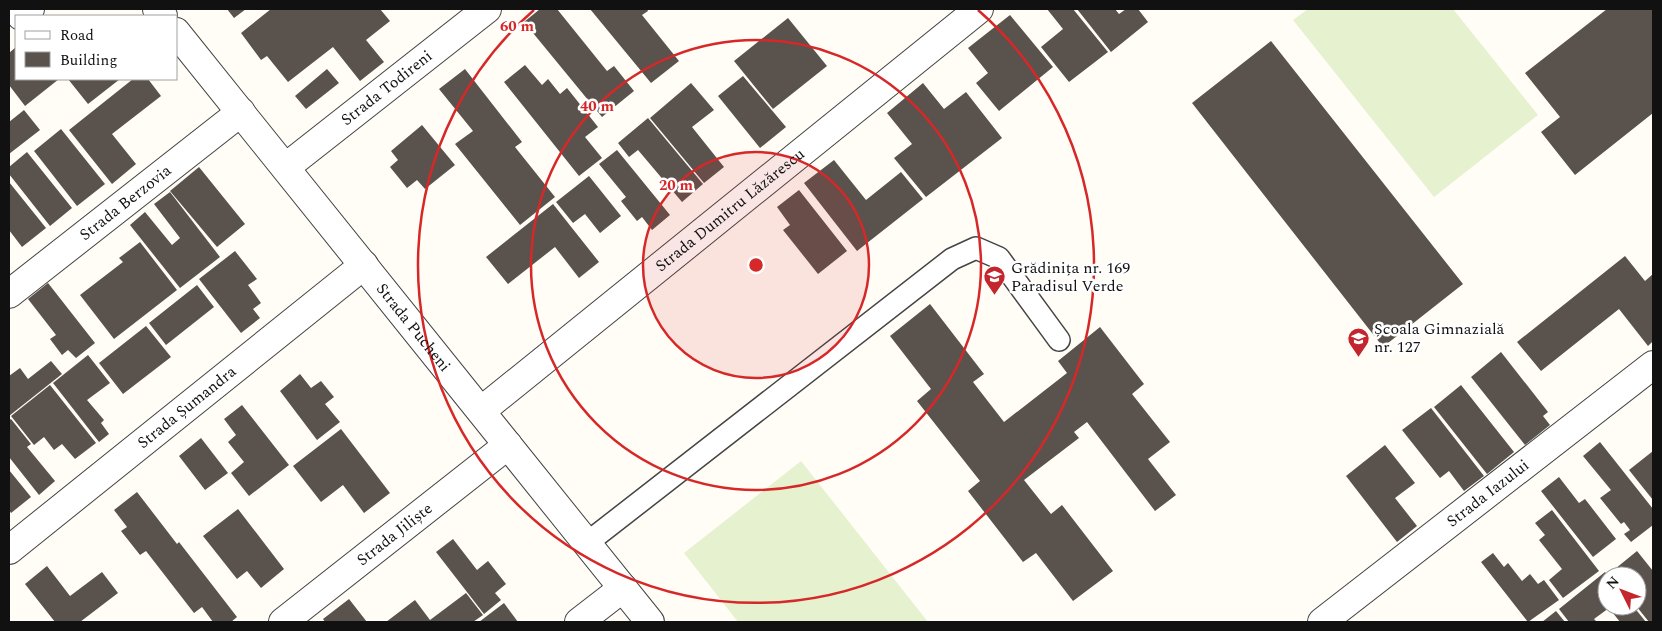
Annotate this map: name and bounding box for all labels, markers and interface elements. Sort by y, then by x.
legend [15,15,178,80]
text: 60 m [500,15,535,38]
text: Road [60,24,94,47]
street label: Strada Todireni [336,44,438,132]
text: Building [60,49,117,72]
text: 40 m [580,95,615,118]
street label: Strada Dumitru Lăzărescu [650,142,810,278]
street label: Strada Berzovia [74,159,177,246]
text: 20 m [659,174,694,197]
centre of rings [747,256,765,274]
place label: Grădinița nr. 169 Paradisul Verde [1011,256,1130,298]
school or university icon: Grădinița nr. 169 Paradisul Verde [983,265,1007,296]
street label: Strada Pucheni [370,278,456,377]
place label: Școala Gimnazială nr. 127 [1374,317,1505,359]
school or university icon: Școala Gimnazială nr. 127 [1346,326,1370,357]
street label: Strada Șumandra [132,360,242,455]
street label: Strada Iazului [1441,453,1534,533]
street label: Strada Jiliște [352,497,438,572]
north arrow [1597,566,1647,616]
text: N [1601,571,1624,594]

